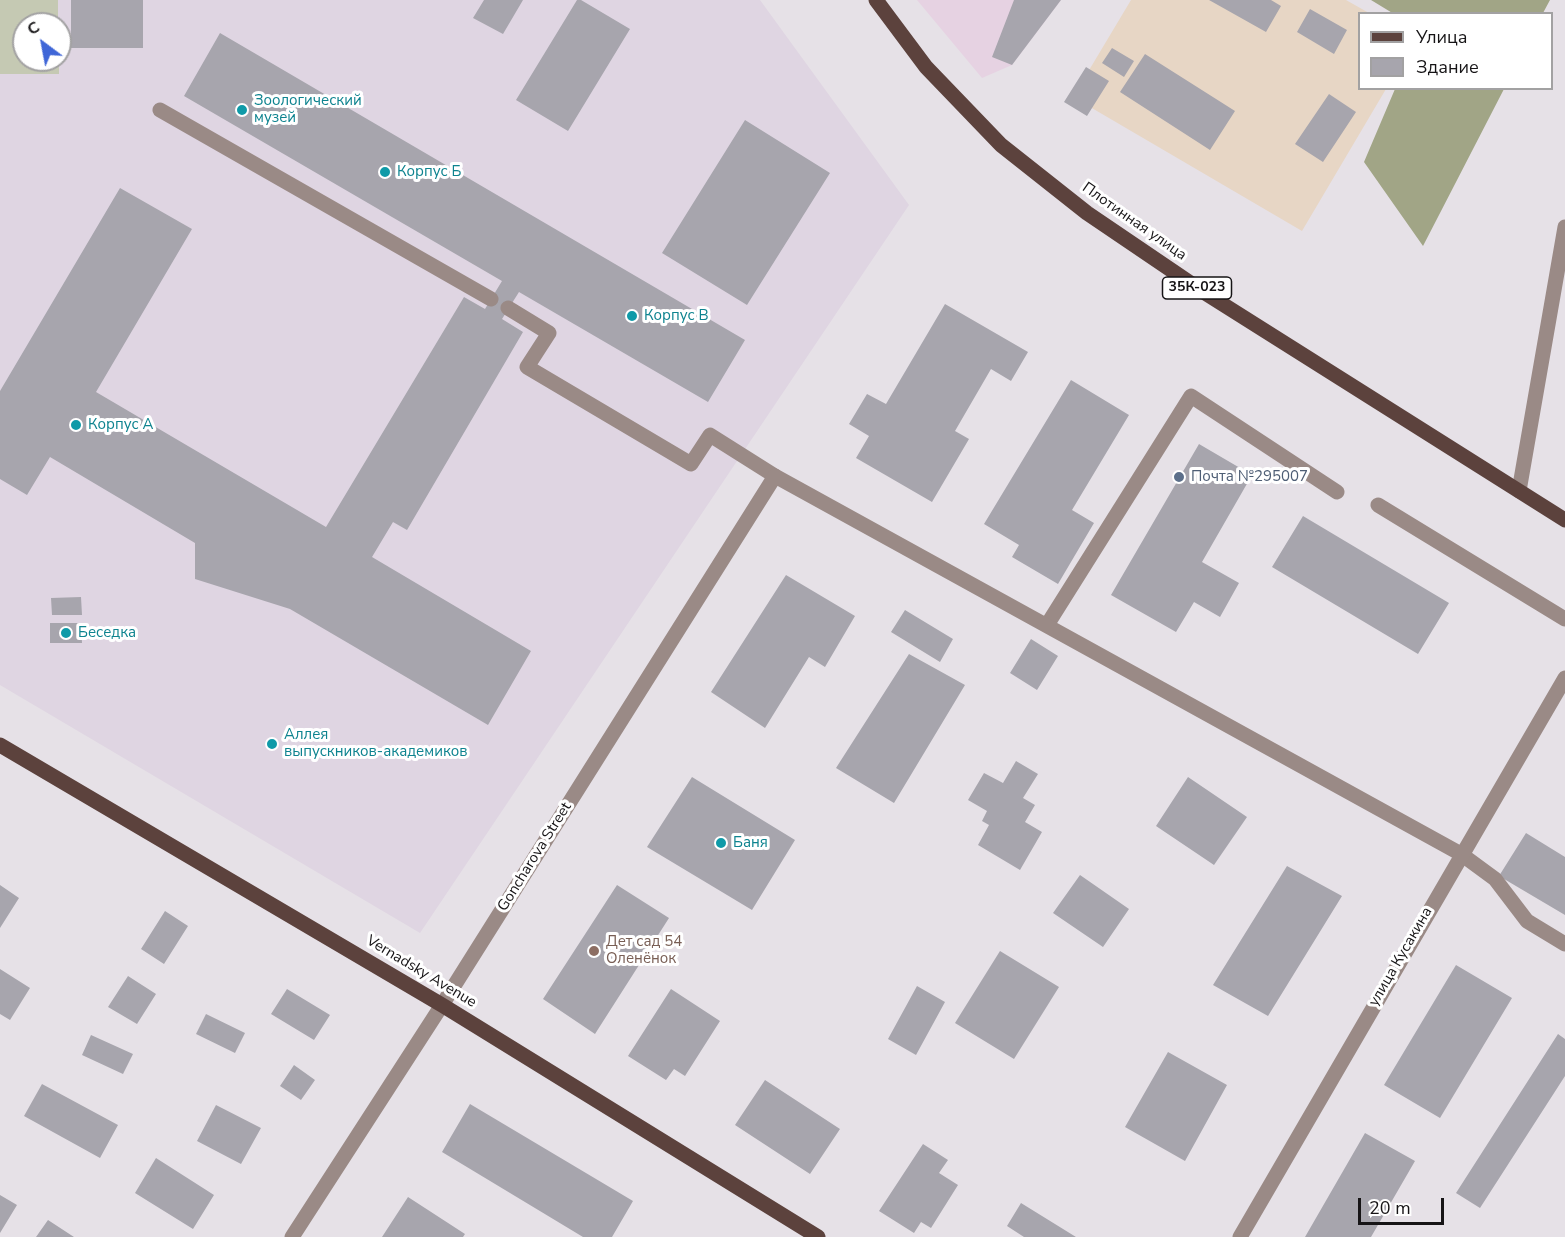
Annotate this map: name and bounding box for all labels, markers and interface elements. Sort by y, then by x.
north arrow [12,12,72,72]
legend [1358,12,1553,90]
text: С [23,16,44,41]
text: Улица [1416,25,1467,49]
text: Здание [1416,55,1479,79]
place label: Зоологический музей [254,92,362,127]
marker: Зоологический музей [235,103,249,117]
place label: Корпус Б [397,163,461,181]
marker: Корпус Б [378,165,392,179]
street label: Плотинная улица [1078,179,1190,265]
road number: 35К-023 [1162,277,1232,299]
place label: Корпус В [644,307,709,325]
marker: Корпус В [625,309,639,323]
place label: Корпус А [88,416,153,434]
marker: Корпус А [69,418,83,432]
place label: Почта №295007 [1191,468,1308,486]
marker: Почта №295007 [1172,470,1186,484]
place label: Беседка [78,624,136,642]
marker: Беседка [59,626,73,640]
place label: Аллея выпускников-академиков [284,726,467,761]
marker: Аллея выпускников-академиков [265,737,279,751]
street label: Goncharova Street [494,799,576,915]
place label: Баня [733,834,768,852]
marker: Баня [714,836,728,850]
street label: улица Кусакина [1365,904,1437,1010]
street label: Vernadsky Avenue [363,932,479,1012]
place label: Дет сад 54 Оленёнок [606,933,682,968]
marker: Дет сад 54 Оленёнок [587,944,601,958]
scale bar [1361,1186,1446,1224]
text: 20 m [1369,1196,1411,1220]

